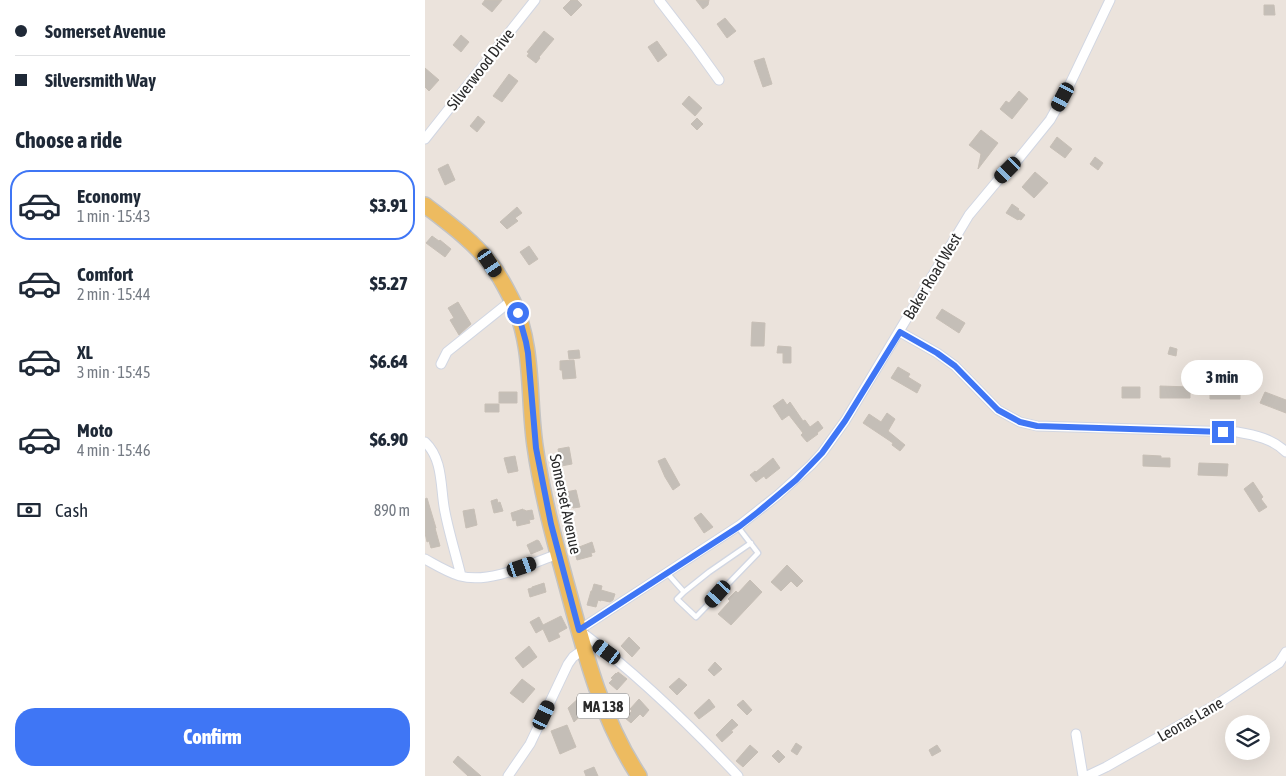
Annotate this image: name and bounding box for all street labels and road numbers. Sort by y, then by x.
street label: Silverwood Drive [443,25,517,113]
street label: Baker Road West [899,229,965,322]
street label: Somerset Avenue [547,452,585,556]
street label: Leonas Lane [1154,693,1226,745]
road number: MA 138 [577,694,629,718]

